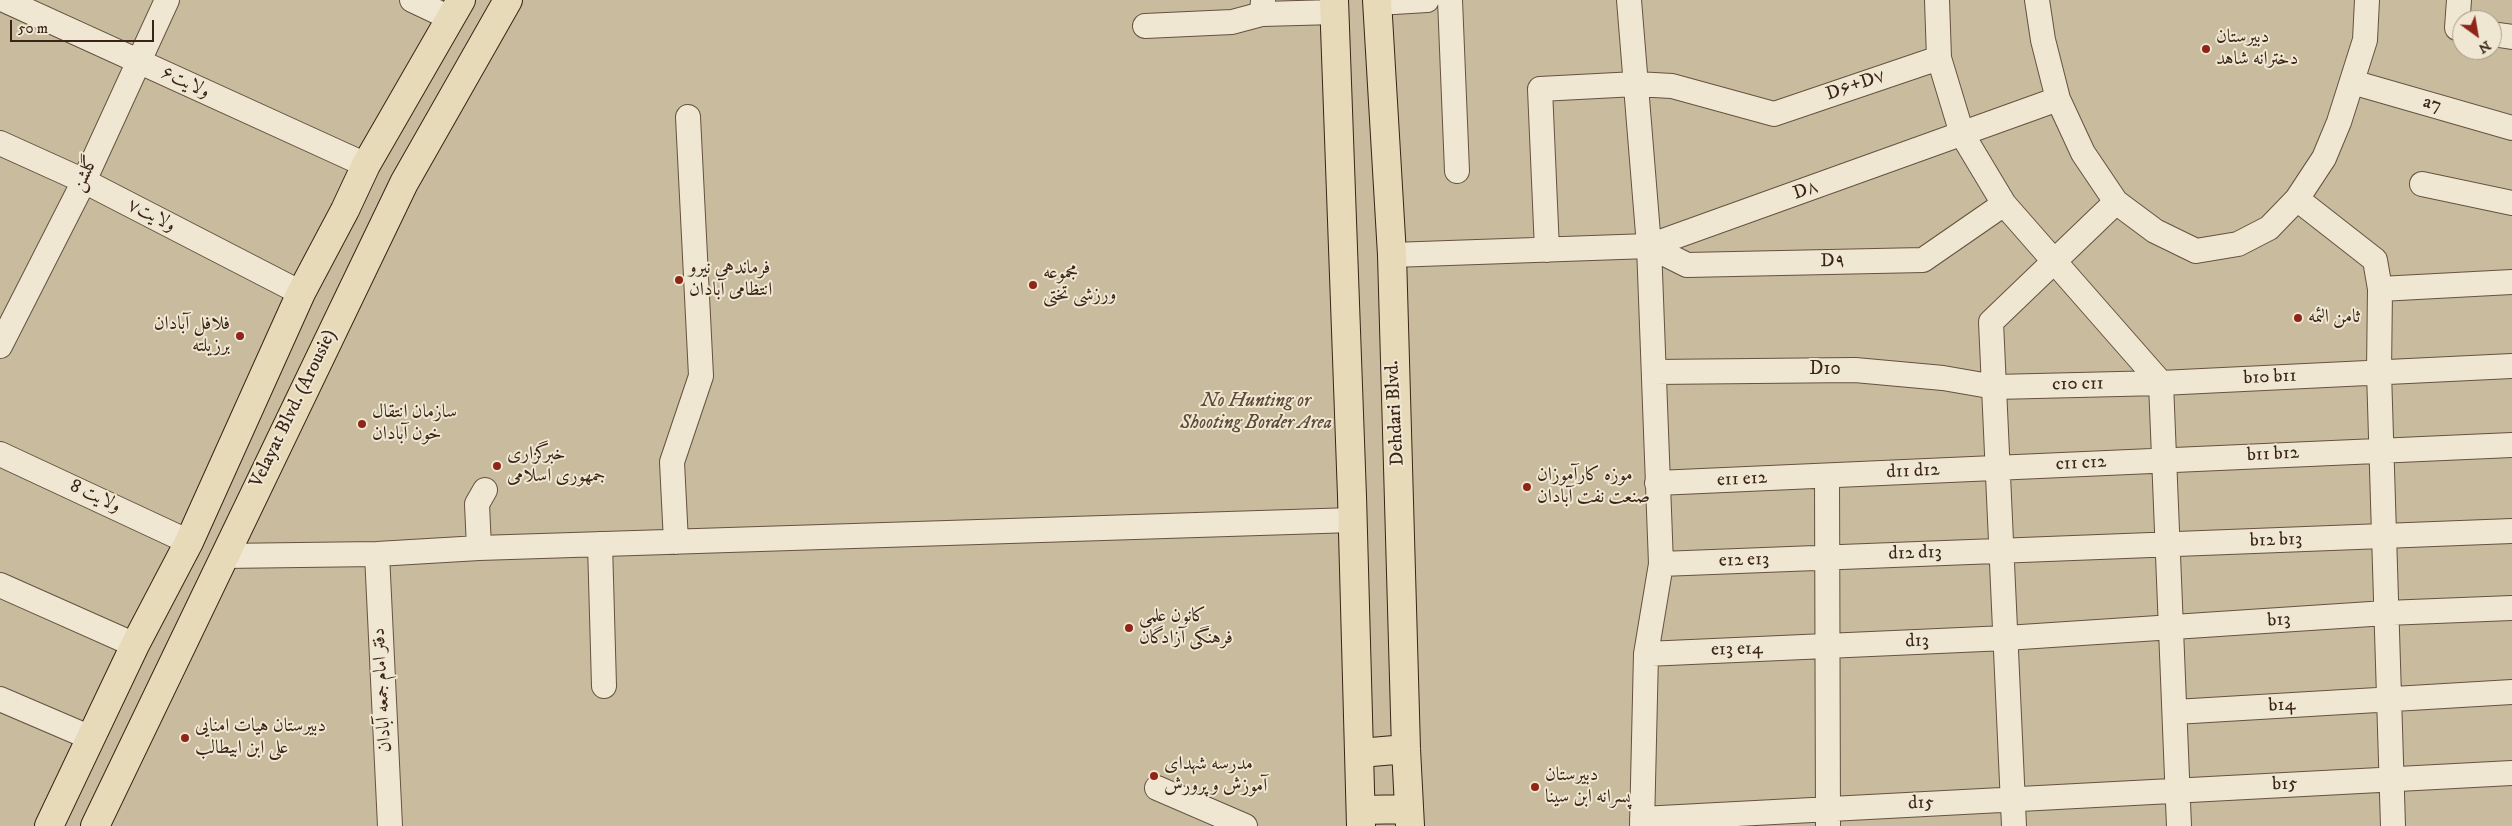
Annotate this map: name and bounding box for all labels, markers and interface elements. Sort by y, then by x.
scale bar [12,10,156,42]
north arrow [2452,10,2502,60]
text: 50 m [18,19,48,38]
place label: دبیرستان دخترانه شاهد [2216,27,2298,71]
text: N [2475,36,2494,58]
marker: دبیرستان دخترانه شاهد [2200,43,2212,55]
street label: ولایت۶ [157,62,213,104]
street label: D۶+D۷ [1823,65,1889,107]
street label: a7 [2420,92,2444,118]
street label: گلشن [68,152,104,196]
street label: D۸ [1790,176,1822,206]
street label: ولایت۷ [123,194,179,238]
street label: D۹ [1820,250,1846,274]
place label: فرماندهی نیرو انتظامی آبادان [689,258,772,302]
place label: مجموعه ورزشی تختی [1043,263,1116,307]
marker: فرماندهی نیرو انتظامی آبادان [673,274,685,286]
marker: مجموعه ورزشی تختی [1027,279,1039,291]
place label: ثامن الئمه [2308,307,2360,329]
marker: ثامن الئمه [2292,312,2304,324]
place label: فلافل آبادان برزیلته [154,314,230,358]
street label: Velayat Blvd. (Arousie) [246,326,342,492]
marker: فلافل آبادان برزیلته [234,330,246,342]
street label: D10 [1809,359,1841,381]
street label: Dehdari Blvd. [1382,360,1410,466]
street label: b10 b11 [2243,365,2297,391]
street label: c10 c11 [2052,373,2104,397]
park label: No Hunting or Shooting Border Area [1180,391,1332,435]
place label: سازمان انتقال خون آبادان [372,402,457,446]
marker: سازمان انتقال خون آبادان [356,418,368,430]
street label: b11 b12 [2246,442,2300,468]
place label: خبرگزاری جمهوری اسلامی [507,444,605,488]
street label: c11 c12 [2055,451,2107,477]
street label: d11 d12 [1886,459,1940,485]
marker: خبرگزاری جمهوری اسلامی [491,460,503,472]
place label: موزه کارآموزان صنعت نفت آبادان [1537,465,1650,509]
street label: e11 e12 [1716,467,1768,493]
street label: ولایت 8 [66,475,124,519]
marker: موزه کارآموزان صنعت نفت آبادان [1521,481,1533,493]
street label: b12 b13 [2249,529,2303,553]
street label: d12 d13 [1888,542,1942,566]
street label: e12 e13 [1719,549,1769,573]
place label: کانون علمی فرهنگی آزادگان [1139,606,1233,650]
street label: b13 [2267,609,2291,633]
marker: کانون علمی فرهنگی آزادگان [1123,622,1135,634]
street label: دفتر امام جمعه آبادان [368,627,398,753]
street label: d13 [1905,630,1929,654]
street label: e13 e14 [1711,638,1763,662]
street label: b14 [2268,694,2296,718]
place label: دبیرستان هیات امنایی علی ابن ابیطالب [195,716,326,760]
marker: دبیرستان هیات امنایی علی ابن ابیطالب [179,732,191,744]
place label: مدرسه شهدای آموزش و پرورش [1164,754,1267,798]
place label: دبیرستان پسرانه ابن سینا [1545,765,1631,809]
marker: مدرسه شهدای آموزش و پرورش [1148,770,1160,782]
street label: b15 [2272,773,2298,797]
marker: دبیرستان پسرانه ابن سینا [1529,781,1541,793]
street label: d15 [1908,792,1934,816]

